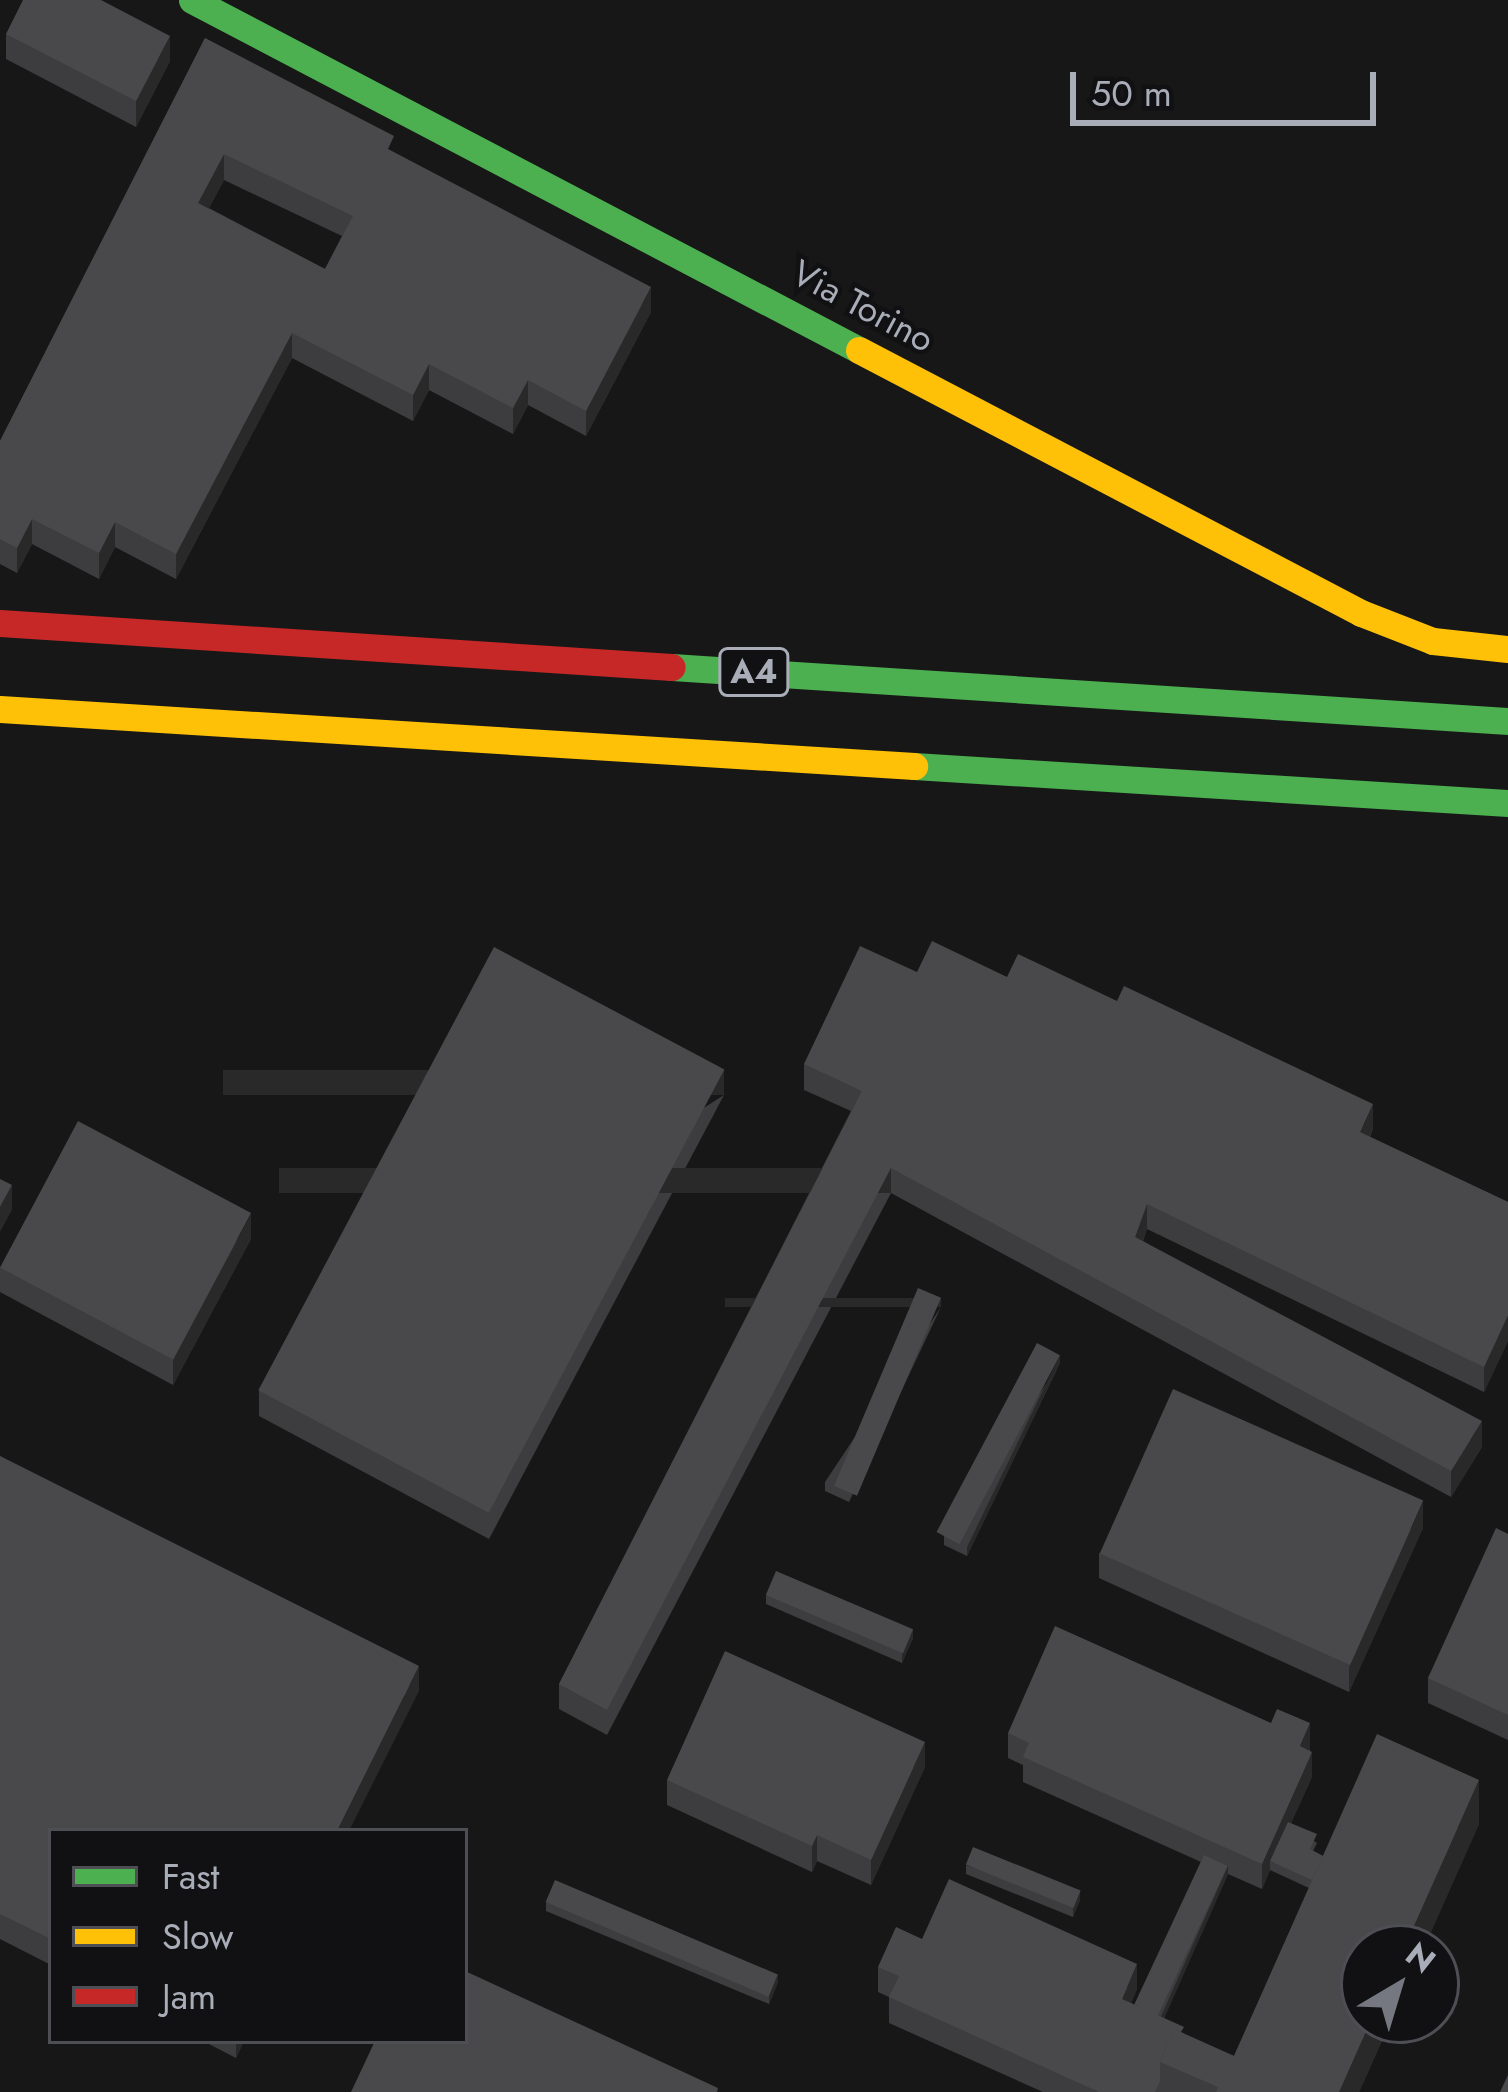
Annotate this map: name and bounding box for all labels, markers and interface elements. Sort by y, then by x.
scale bar [1076,48,1382,122]
text: 50 m [1091,67,1172,119]
street label: Via Torino [785,251,941,361]
road number: A4 [718,645,790,699]
legend [48,1828,468,2044]
text: Fast [162,1850,219,1902]
text: Slow [162,1910,234,1962]
north arrow [1340,1924,1460,2044]
text: N [1396,1931,1445,1984]
text: Jam [162,1970,216,2022]

